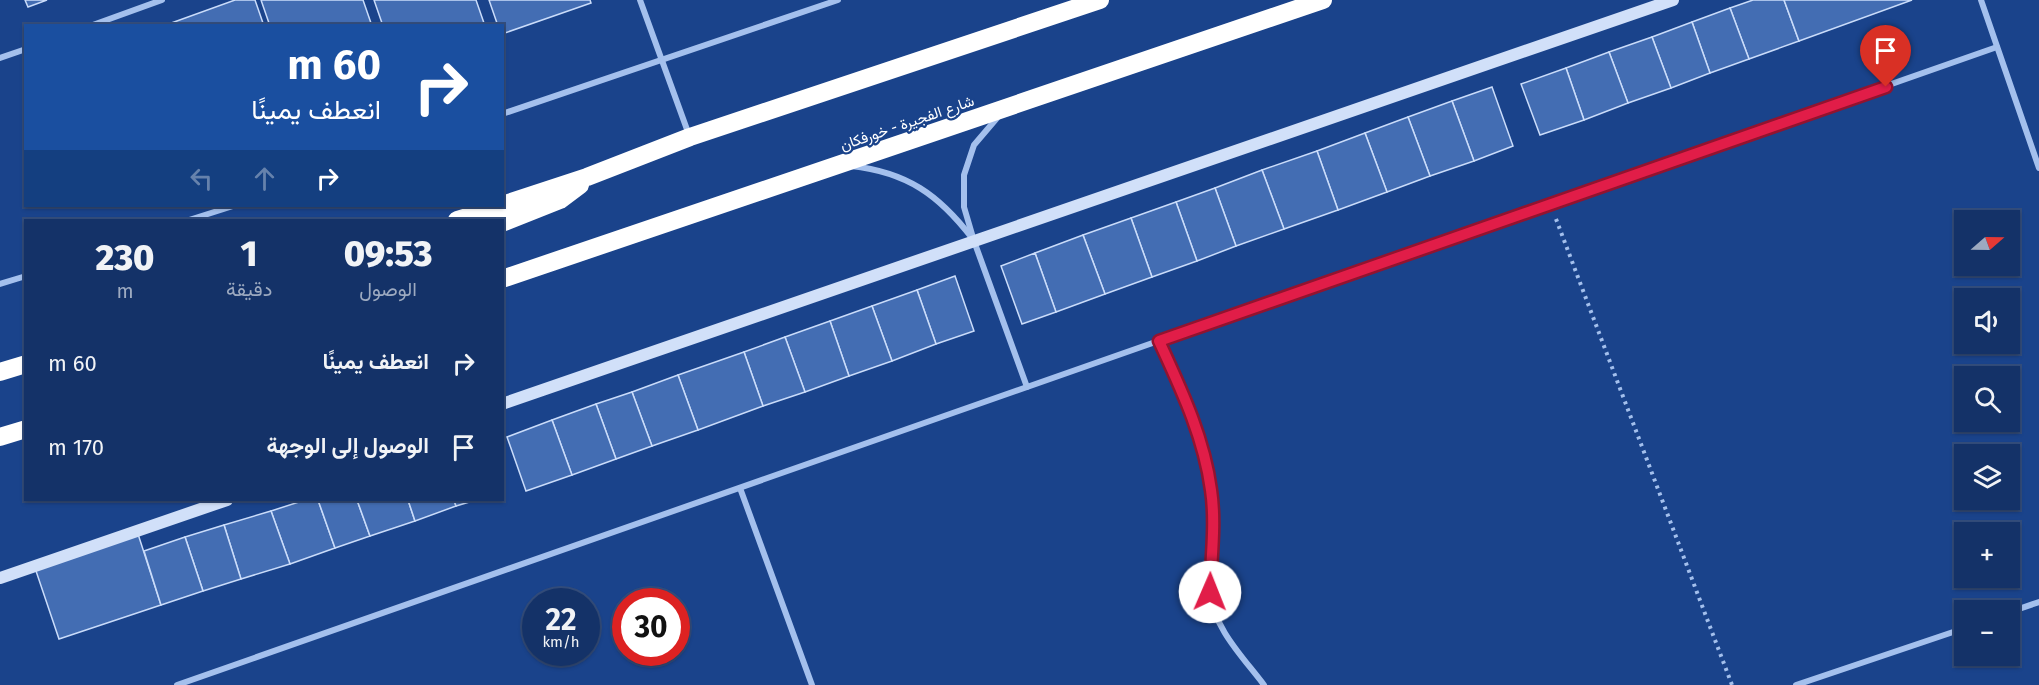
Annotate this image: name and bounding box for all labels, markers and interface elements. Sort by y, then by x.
pin [1860,25,1911,87]
icon: arrive [1869,34,1902,67]
text: 60 m [287,40,381,90]
icon: right [402,48,480,126]
street label: شارع الفجيرة - خورفكان [838,92,977,156]
text: انعطف يمينًا [251,94,381,126]
icon: left [185,162,218,195]
icon: ahead [248,162,281,195]
icon: right [311,162,344,195]
north arrow [1954,210,2020,276]
map controls [1954,210,2020,666]
text: 1 [241,232,258,276]
text: 09:53 [344,232,433,276]
text: 230 [96,236,154,280]
text: دقيقة [226,277,272,301]
text: الوصول [359,277,417,301]
text: m [116,279,134,303]
button: sound [1954,288,2020,354]
icon: right [447,347,480,380]
text: انعطف يمينًا [322,348,429,375]
text: 60 m [48,350,97,377]
button: search [1954,366,2020,432]
icon: arrive [447,431,480,464]
text: الوصول إلى الوجهة [266,432,429,459]
text: 170 m [48,434,104,461]
button: layers [1954,444,2020,510]
button: + [1954,522,2020,588]
position arrow [1178,560,1242,624]
speed limit sign: 30 [612,588,690,666]
button: − [1954,600,2020,666]
text: 22 [545,602,577,638]
text: km/h [542,633,580,651]

